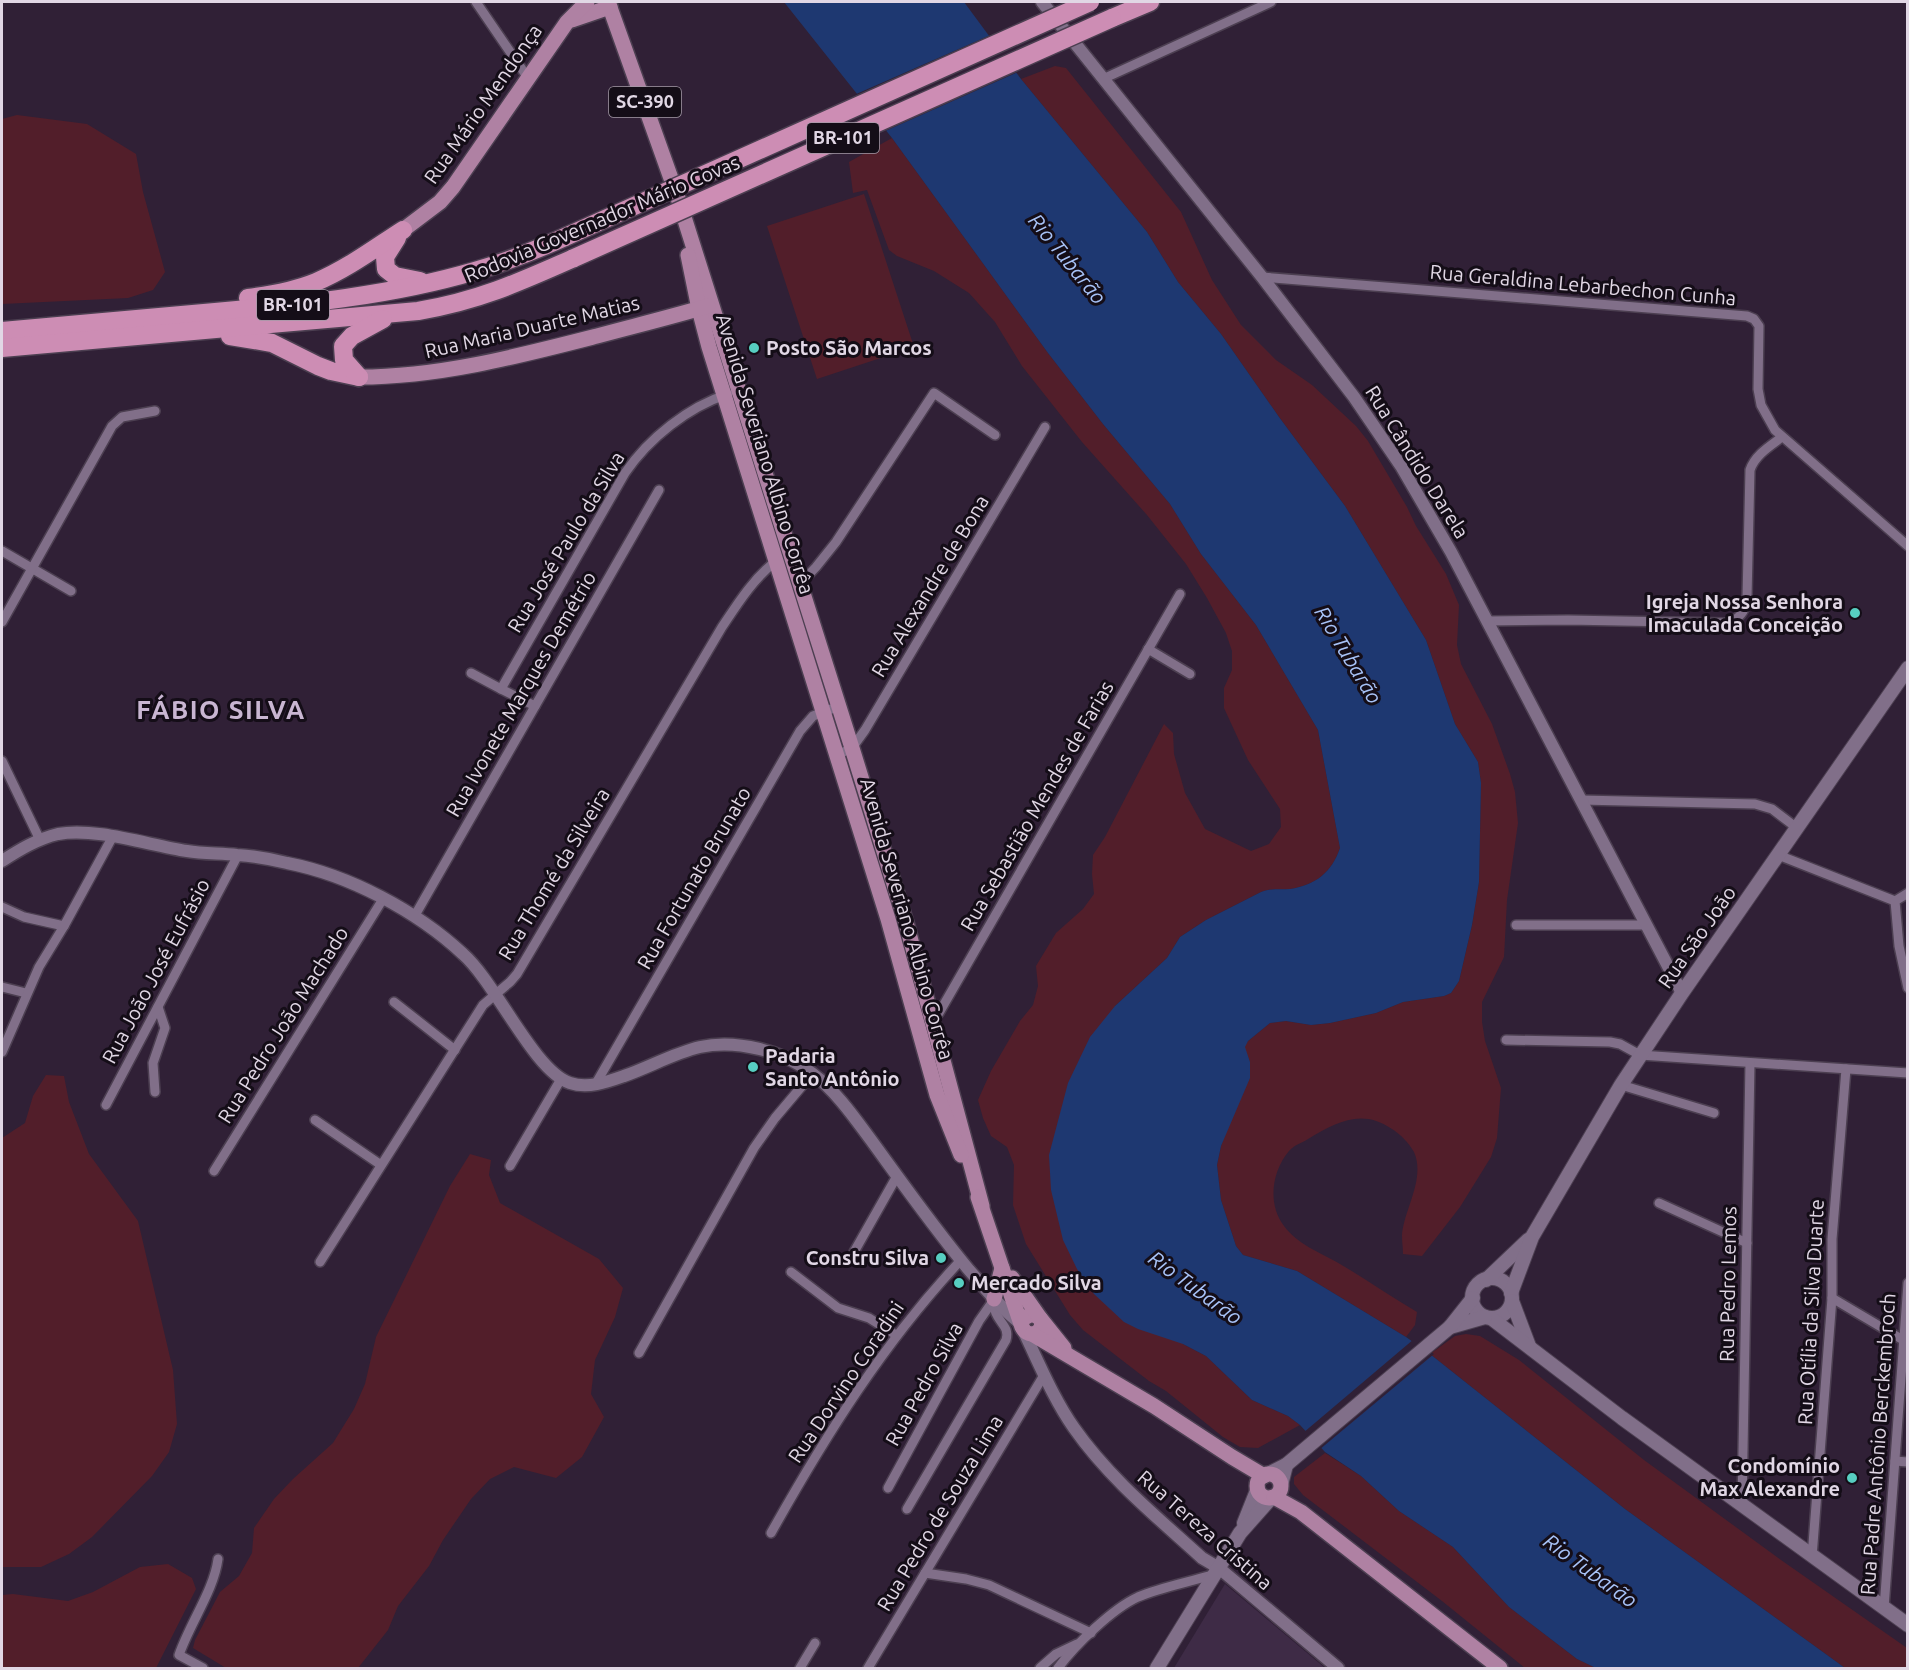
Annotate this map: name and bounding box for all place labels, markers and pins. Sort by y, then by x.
place label: Posto São Marcos [766,336,932,359]
marker: Posto São Marcos [747,341,761,355]
place label: Igreja Nossa Senhora Imaculada Conceição [1646,590,1843,636]
marker: Igreja Nossa Senhora Imaculada Conceição [1848,606,1862,620]
place label: Padaria Santo Antônio [765,1044,900,1090]
marker: Padaria Santo Antônio [746,1060,760,1074]
place label: Constru Silva [806,1246,929,1269]
marker: Constru Silva [934,1251,948,1265]
place label: Mercado Silva [971,1271,1102,1294]
marker: Mercado Silva [952,1276,966,1290]
place label: Condomínio Max Alexandre [1700,1454,1840,1500]
marker: Condomínio Max Alexandre [1845,1471,1859,1485]

